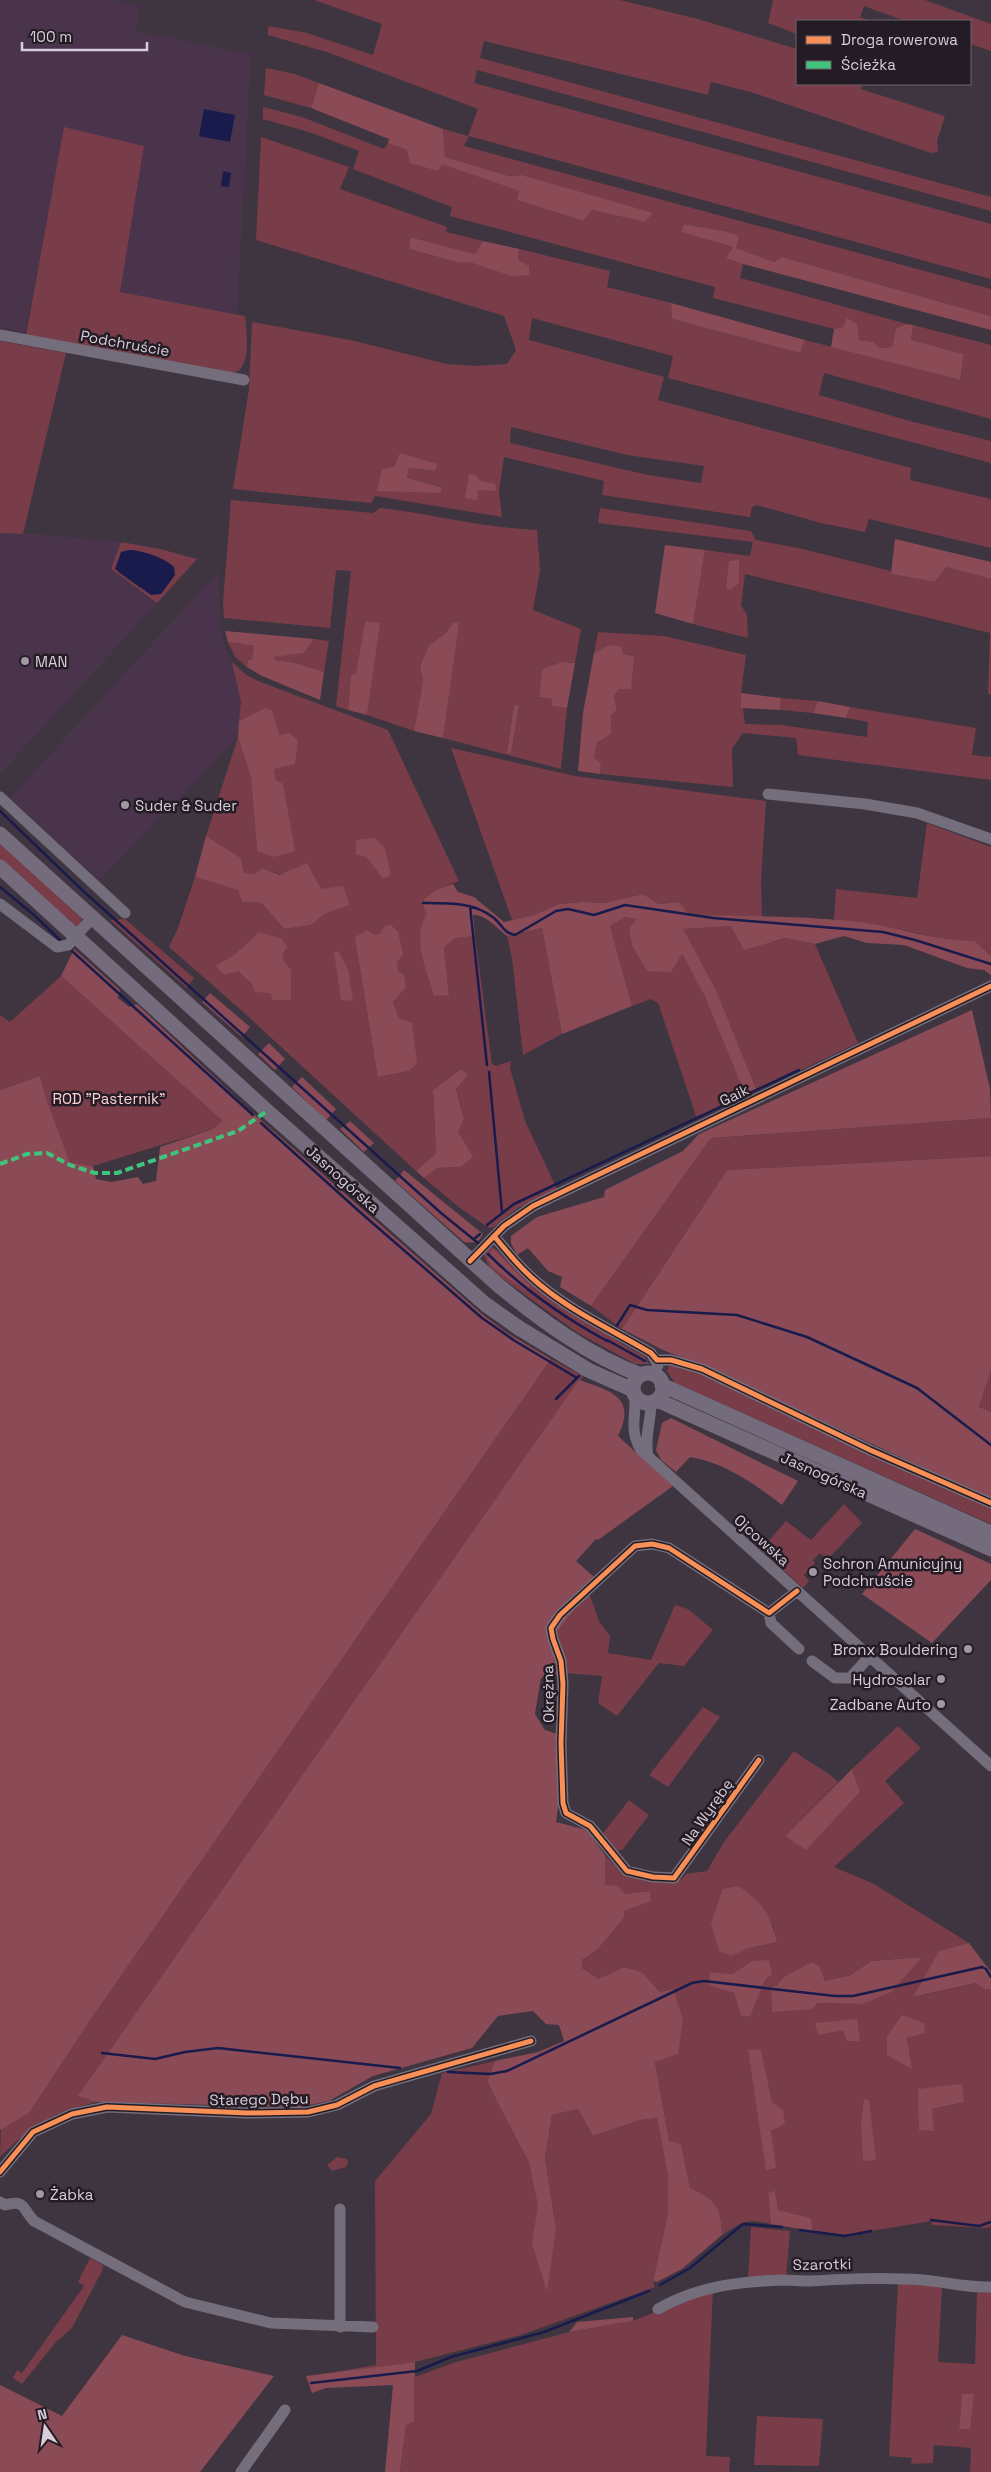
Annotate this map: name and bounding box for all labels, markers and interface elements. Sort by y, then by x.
scale bar [22,20,148,52]
legend [796,20,971,85]
text: 100 m [30,27,72,46]
text: Droga rowerowa [841,30,958,49]
text: Ścieżka [841,55,896,74]
street label: Podchruście [79,326,171,360]
place label: MAN [35,652,67,671]
marker: MAN [19,655,31,667]
place label: Suder & Suder [135,796,237,815]
marker: Suder & Suder [119,799,131,811]
street label: Gaik [716,1080,752,1110]
park label: ROD "Pasternik" [53,1089,165,1108]
street label: Jasnogórska [302,1141,384,1217]
street label: Jasnogórska [778,1448,870,1503]
street label: Ojcowska [730,1510,794,1570]
place label: Schron Amunicyjny Podchruście [823,1554,962,1590]
marker: Schron Amunicyjny Podchruście [807,1566,819,1578]
place label: Bronx Bouldering [833,1640,958,1659]
marker: Bronx Bouldering [962,1643,974,1655]
street label: Okrężna [538,1665,558,1723]
place label: Hydrosolar [853,1670,931,1689]
marker: Hydrosolar [935,1673,947,1685]
place label: Zadbane Auto [830,1695,931,1714]
marker: Zadbane Auto [935,1698,947,1710]
street label: Na Wyrębę [677,1775,737,1849]
street label: Starego Dębu [209,2089,309,2109]
place label: Żabka [50,2185,94,2204]
marker: Żabka [34,2188,46,2200]
street label: Szarotki [793,2254,851,2274]
north arrow [20,2402,70,2452]
text: N [35,2405,49,2424]

